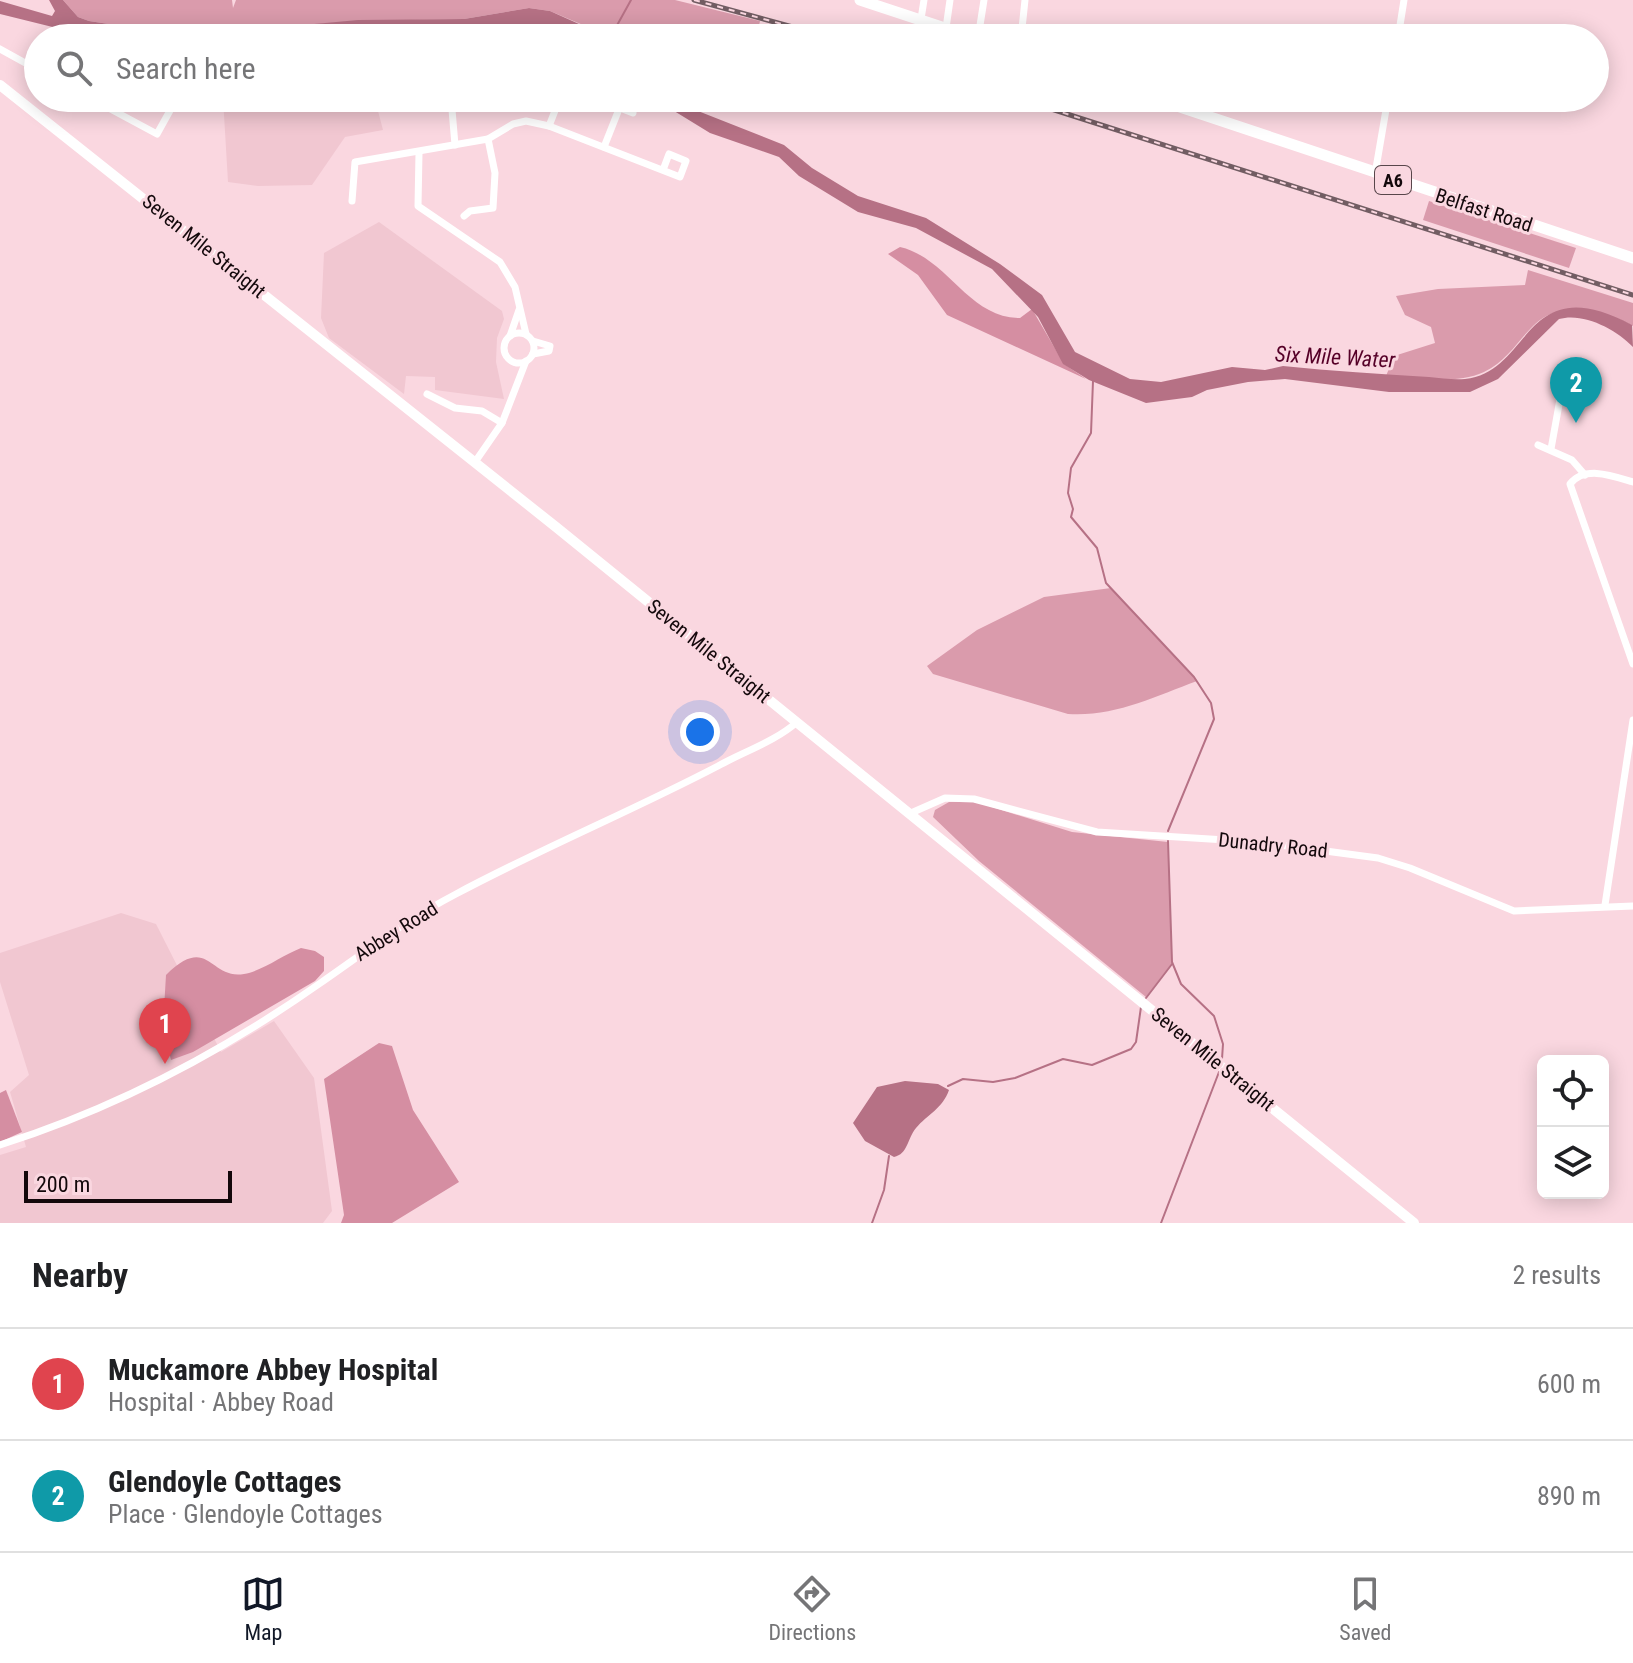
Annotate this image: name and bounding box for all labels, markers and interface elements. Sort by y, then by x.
search box [24,24,1609,112]
icon: search [52,46,96,90]
text: Search here [116,51,256,86]
road number: A6 [1375,166,1411,194]
street label: Belfast Road [1432,183,1536,237]
street label: Seven Mile Straight [138,189,271,303]
water label: Six Mile Water [1274,341,1396,373]
pin: 2 [1550,357,1602,423]
street label: Seven Mile Straight [643,594,776,708]
your location [680,712,720,752]
street label: Dunadry Road [1217,827,1329,863]
street label: Abbey Road [350,896,442,966]
pin: 1 [139,998,191,1064]
street label: Seven Mile Straight [1147,1002,1280,1116]
map controls [1537,1055,1609,1199]
button: locate [1537,1055,1609,1127]
button: layers [1537,1127,1609,1199]
scale bar [24,1167,232,1203]
text: 200 m [36,1172,90,1197]
text: Nearby [32,1255,128,1295]
text: 2 results [1512,1260,1601,1290]
text: Muckamore Abbey Hospital [108,1352,438,1387]
text: 1 [51,1369,65,1399]
text: 600 m [1537,1369,1601,1399]
text: Hospital · Abbey Road [108,1387,334,1417]
text: Glendoyle Cottages [108,1464,342,1499]
text: 2 [51,1481,65,1511]
text: 890 m [1537,1481,1601,1511]
text: Place · Glendoyle Cottages [108,1499,383,1529]
tab: Map [241,1572,285,1645]
tab: Directions [768,1572,856,1645]
tab: Saved [1339,1572,1392,1645]

